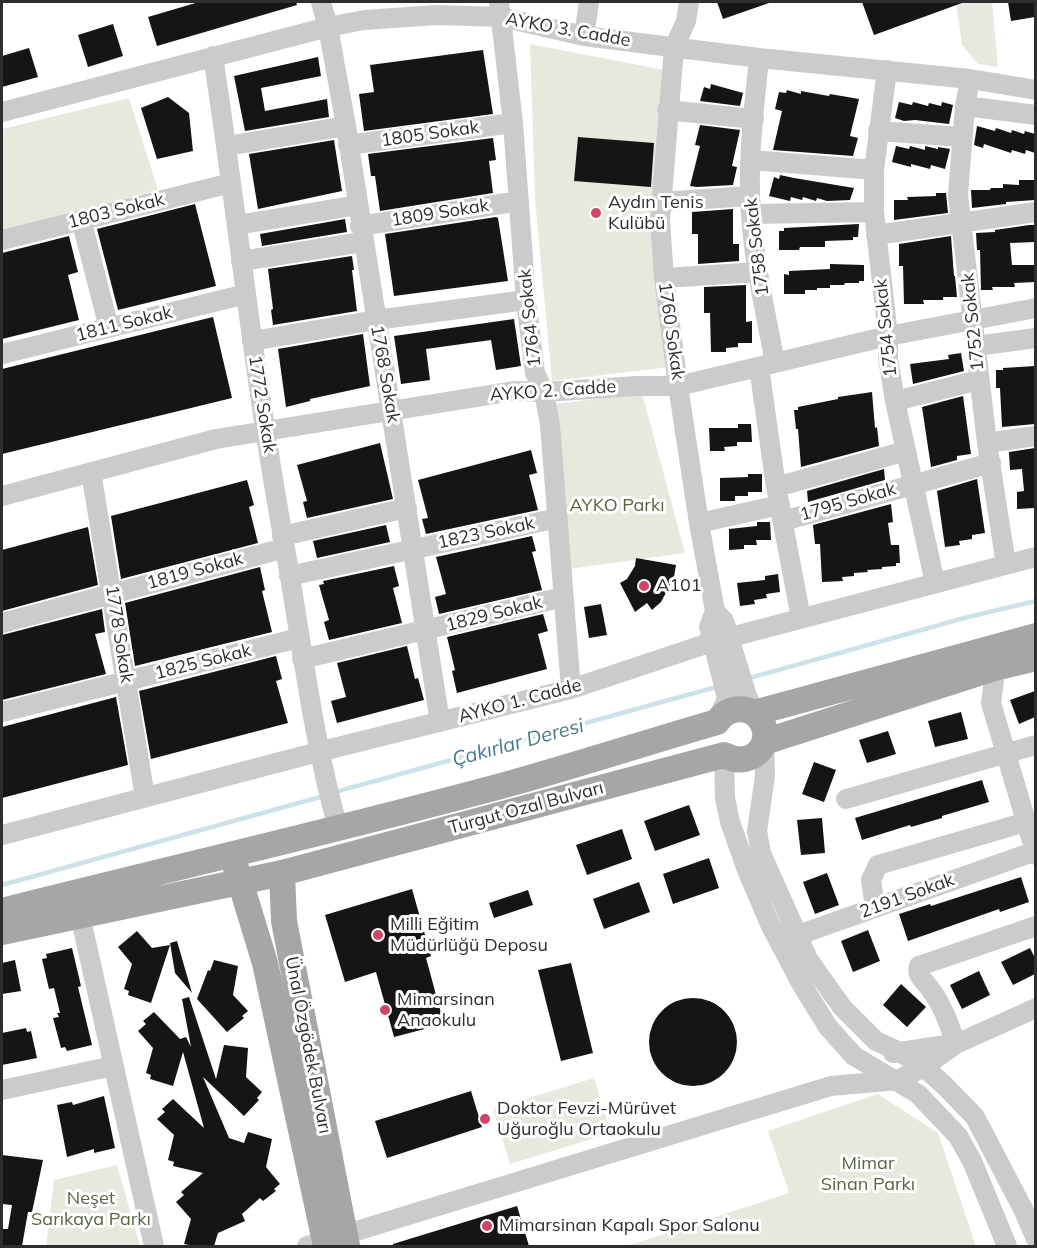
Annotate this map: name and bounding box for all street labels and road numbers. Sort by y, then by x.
street label: AYKO 3. Cadde [504,8,632,52]
street label: 1805 Sokak [380,116,480,152]
street label: 1803 Sokak [66,189,166,233]
street label: 1809 Sokak [390,195,490,231]
street label: 1758 Sokak [740,197,774,297]
street label: 1764 Sokak [514,268,546,368]
street label: 1752 Sokak [957,272,989,372]
street label: 1754 Sokak [870,278,902,378]
street label: 1760 Sokak [653,281,689,381]
street label: 1811 Sokak [74,302,174,346]
street label: 1768 Sokak [366,324,404,424]
street label: 1772 Sokak [244,354,280,454]
street label: AYKO 2. Cadde [489,376,617,406]
street label: 1795 Sokak [798,478,898,526]
street label: 1823 Sokak [436,512,536,554]
street label: 1819 Sokak [145,548,245,594]
street label: 1778 Sokak [101,584,137,684]
street label: 1829 Sokak [444,592,544,636]
street label: 1825 Sokak [153,640,253,684]
street label: AYKO 1. Cadde [456,674,584,728]
street label: Turgut Ozal Bulvarı [446,777,606,839]
street label: 2191 Sokak [857,869,957,923]
street label: Ünal Özgödek Bulvarı [280,955,336,1135]

